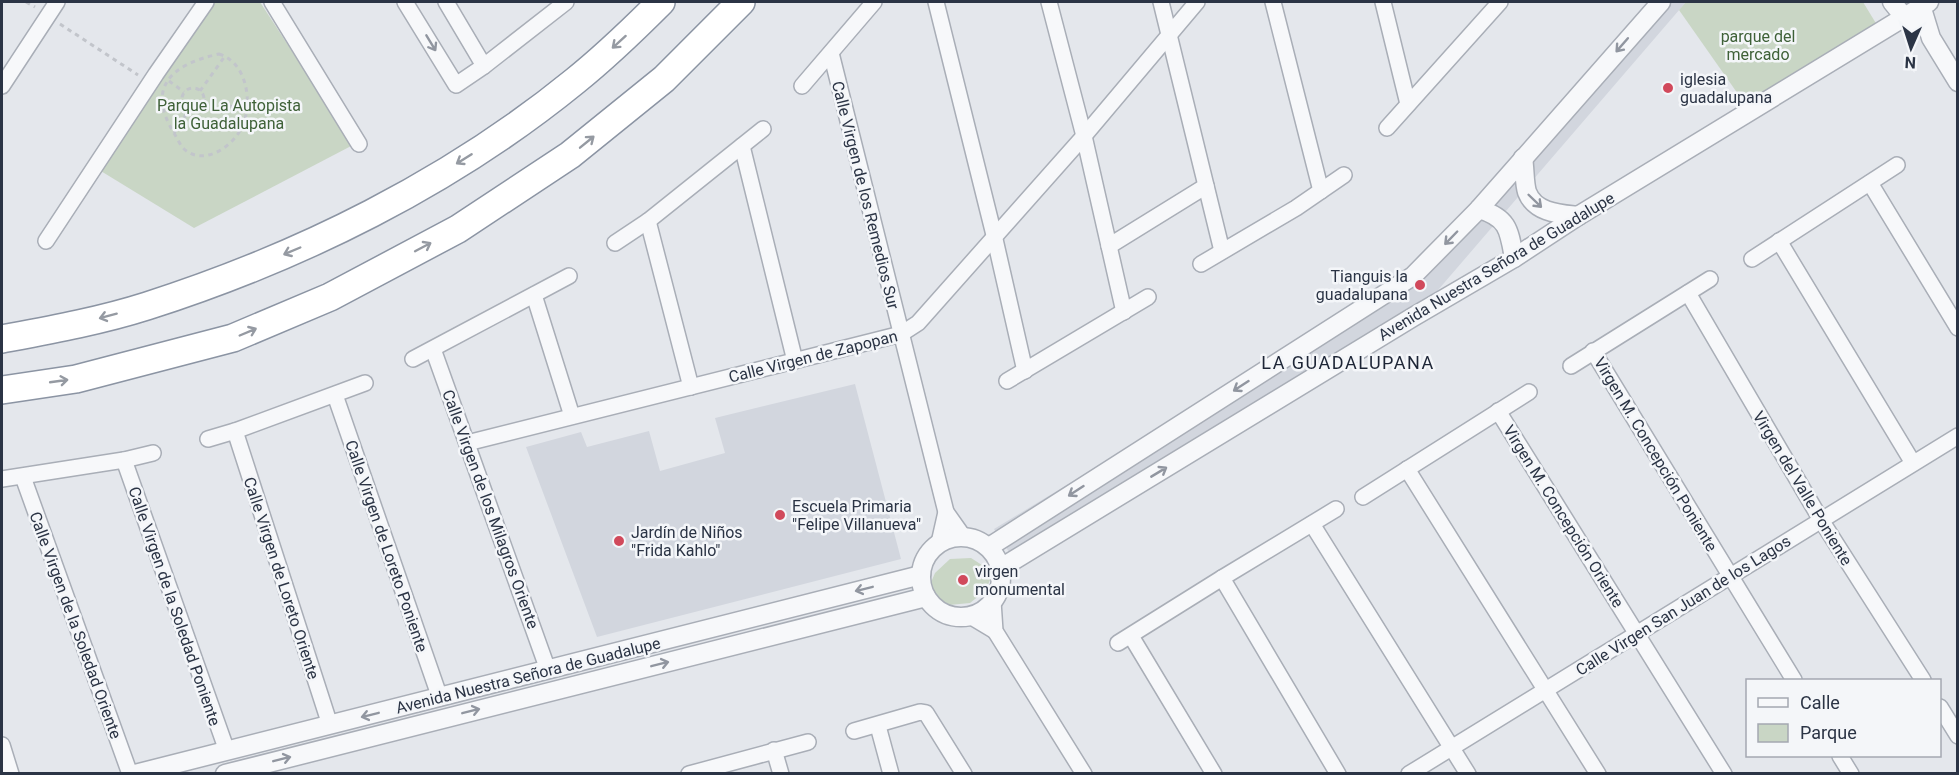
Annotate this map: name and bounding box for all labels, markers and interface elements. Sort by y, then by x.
north arrow [1881,18,1941,78]
park label: parque del mercado [1721,27,1795,64]
one-way arrow [425,34,437,51]
one-way arrow [612,35,627,49]
one-way arrow [1615,38,1629,53]
text: N [1904,53,1916,72]
place label: iglesia guadalupana [1680,70,1772,107]
street label: Calle Virgen de los Remedios Sur [828,79,903,312]
marker: iglesia guadalupana [1661,81,1675,95]
park label: Parque La Autopista la Guadalupana [157,96,301,133]
one-way arrow [579,135,594,149]
one-way arrow [456,154,473,166]
street label: Avenida Nuestra Señora de Guadalupe [1375,188,1618,345]
one-way arrow [1528,194,1543,208]
one-way arrow [1443,231,1458,246]
one-way arrow [414,241,432,252]
one-way arrow [283,246,302,257]
place label: Tianguis la guadalupana [1316,267,1408,304]
marker: Tianguis la guadalupana [1413,278,1427,292]
one-way arrow [99,310,118,322]
one-way arrow [238,326,256,337]
street label: Calle Virgen de Zapopan [727,326,900,387]
district label: LA GUADALUPANA [1261,352,1435,373]
street label: Virgen M. Concepción Poniente [1590,354,1721,555]
one-way arrow [49,376,69,387]
one-way arrow [1233,381,1250,393]
street label: Calle Virgen de los Milagros Oriente [438,387,543,631]
street label: Virgen del Valle Poniente [1749,408,1856,569]
street label: Virgen M. Concepción Oriente [1499,422,1628,611]
street label: Calle Virgen de Loreto Poniente [341,438,432,655]
one-way arrow [1150,465,1167,478]
street label: Calle Virgen de Loreto Oriente [240,475,323,682]
street label: Calle Virgen de la Soledad Poniente [125,484,224,728]
one-way arrow [1068,485,1085,498]
place label: Escuela Primaria "Felipe Villanueva" [792,497,921,534]
marker: Escuela Primaria "Felipe Villanueva" [773,508,787,522]
street label: Calle Virgen de la Soledad Oriente [26,509,126,741]
place label: Jardín de Niños "Frida Kahlo" [631,523,743,560]
street label: Calle Virgen San Juan de los Lagos [1572,531,1794,680]
marker: Jardín de Niños "Frida Kahlo" [612,534,626,548]
place label: virgen monumental [975,562,1065,599]
marker: virgen monumental [956,573,970,587]
one-way arrow [855,584,874,596]
street label: Avenida Nuestra Señora de Guadalupe [394,633,662,718]
one-way arrow [650,657,669,669]
legend [1746,679,1941,757]
text: Calle [1800,692,1840,713]
one-way arrow [461,705,480,717]
one-way arrow [361,710,380,722]
text: Parque [1800,722,1857,743]
one-way arrow [272,753,291,765]

